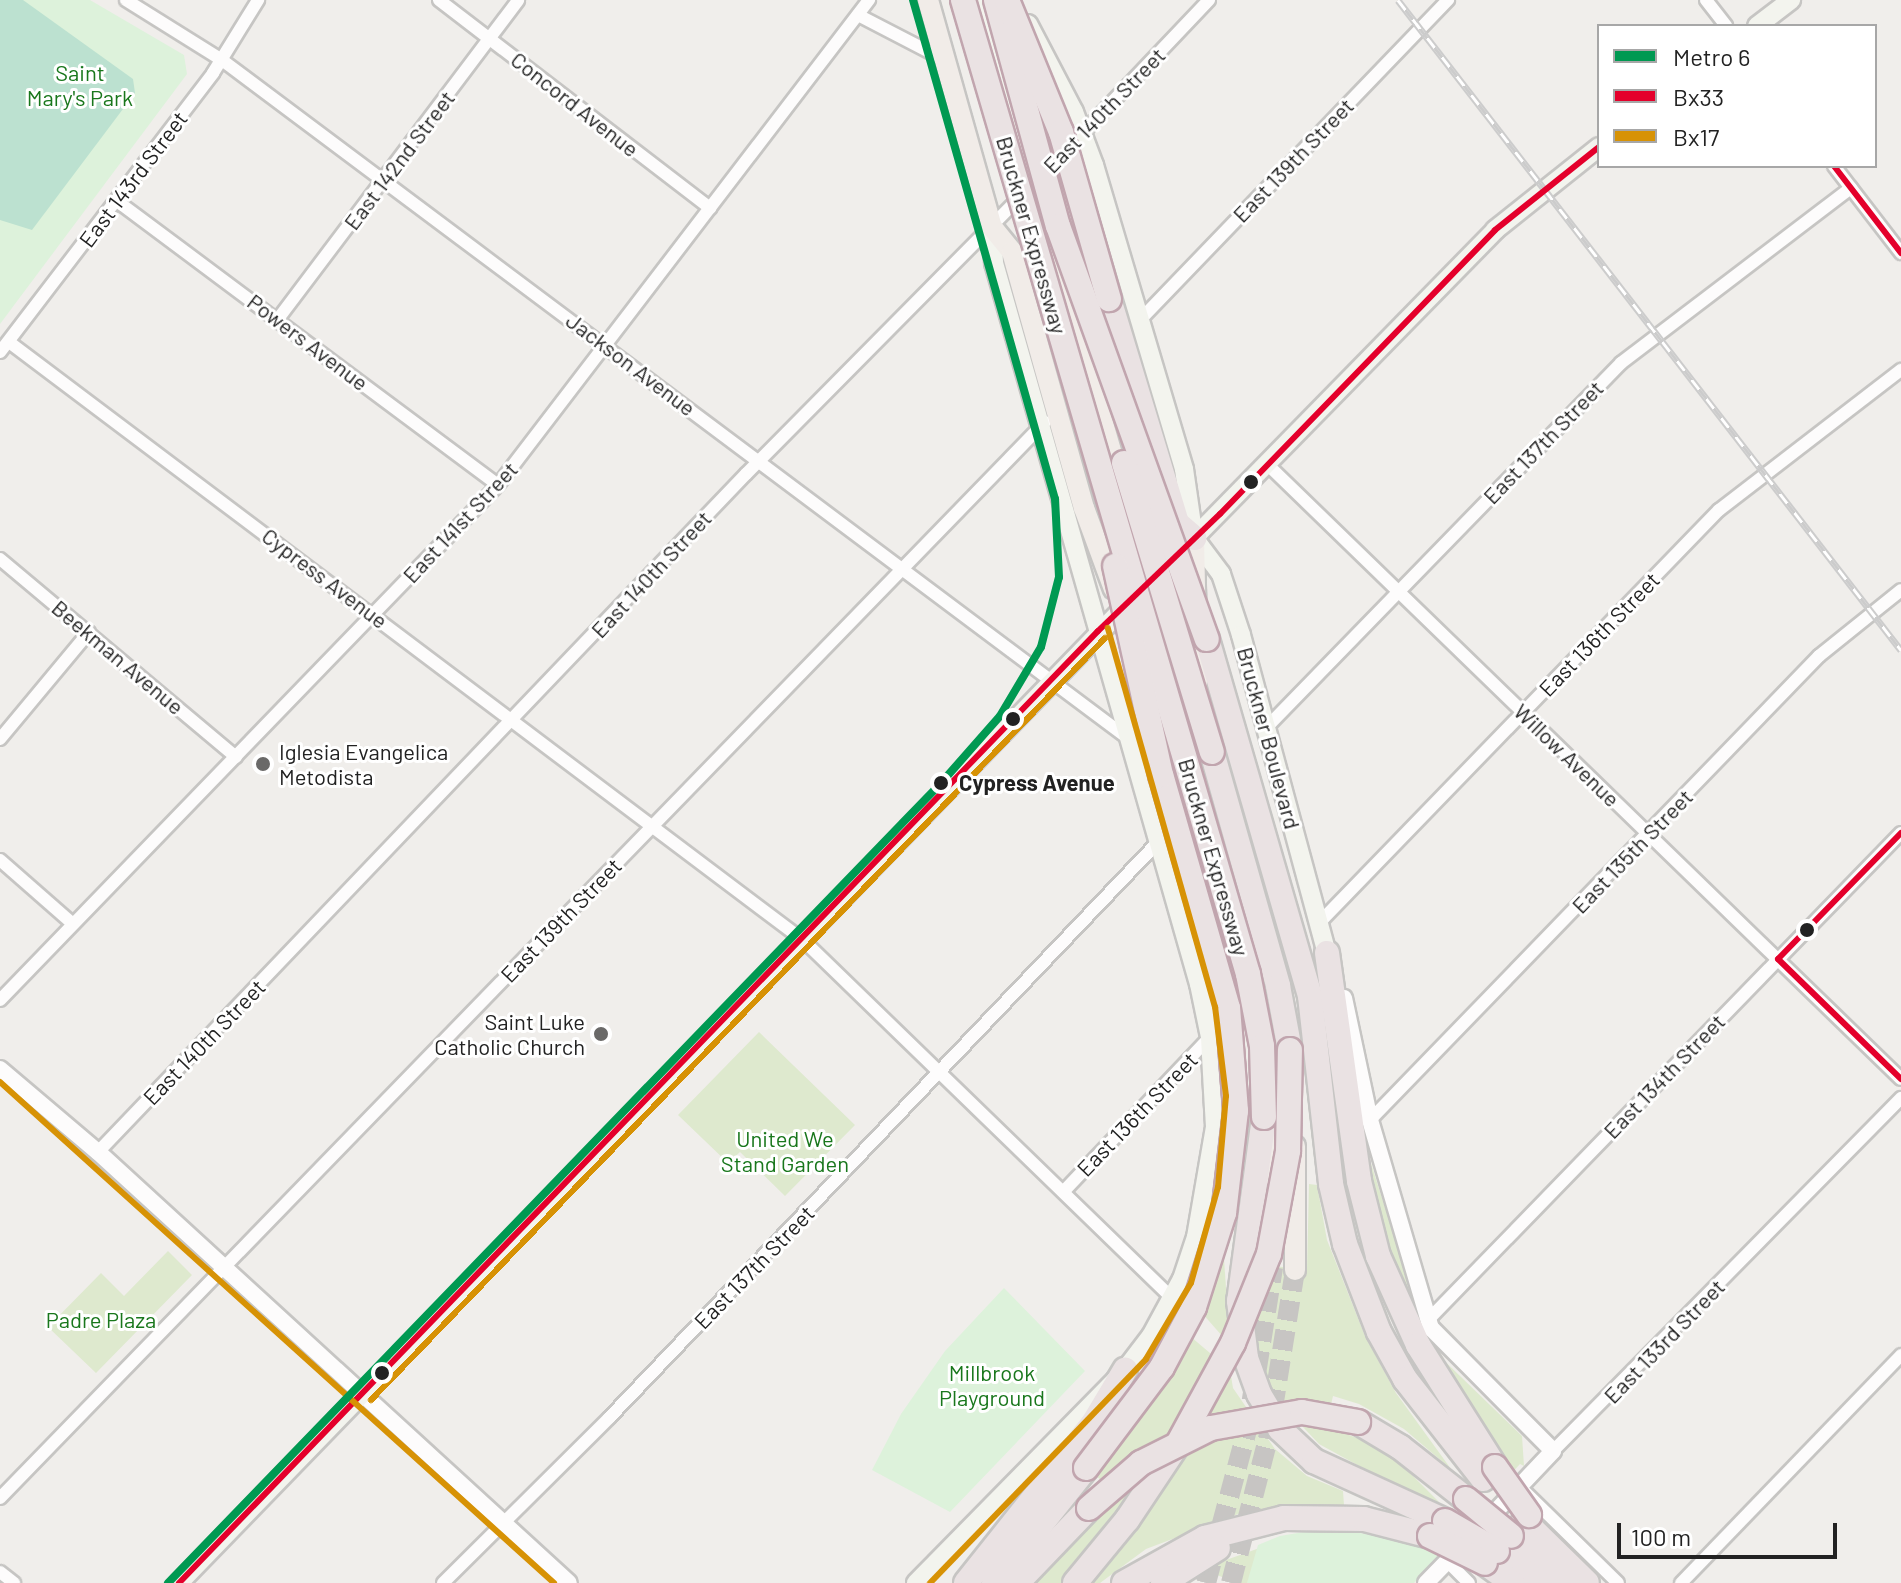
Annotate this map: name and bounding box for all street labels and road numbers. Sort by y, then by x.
street label: East 140th Street [1038,42,1170,178]
street label: Concord Avenue [506,46,644,162]
street label: East 142nd Street [338,85,460,235]
street label: East 139th Street [1227,92,1359,228]
street label: East 143rd Street [73,106,193,252]
street label: Bruckner Expressway [991,133,1073,337]
street label: Powers Avenue [242,288,374,396]
street label: Jackson Avenue [561,307,701,421]
street label: East 137th Street [1477,375,1609,509]
street label: East 141st Street [397,456,523,588]
street label: East 140th Street [585,505,717,643]
street label: Cypress Avenue [257,522,393,634]
street label: East 136th Street [1533,566,1665,702]
street label: Beekman Avenue [47,594,189,720]
street label: Bruckner Boulevard [1232,644,1306,832]
street label: Willow Avenue [1509,698,1625,812]
street label: Bruckner Expressway [1173,755,1255,959]
street label: East 135th Street [1566,783,1698,919]
street label: East 139th Street [495,852,627,988]
street label: East 140th Street [138,974,270,1110]
street label: East 134th Street [1598,1008,1730,1144]
street label: East 136th Street [1071,1046,1203,1182]
street label: East 137th Street [688,1200,820,1334]
street label: East 133rd Street [1598,1273,1730,1409]

